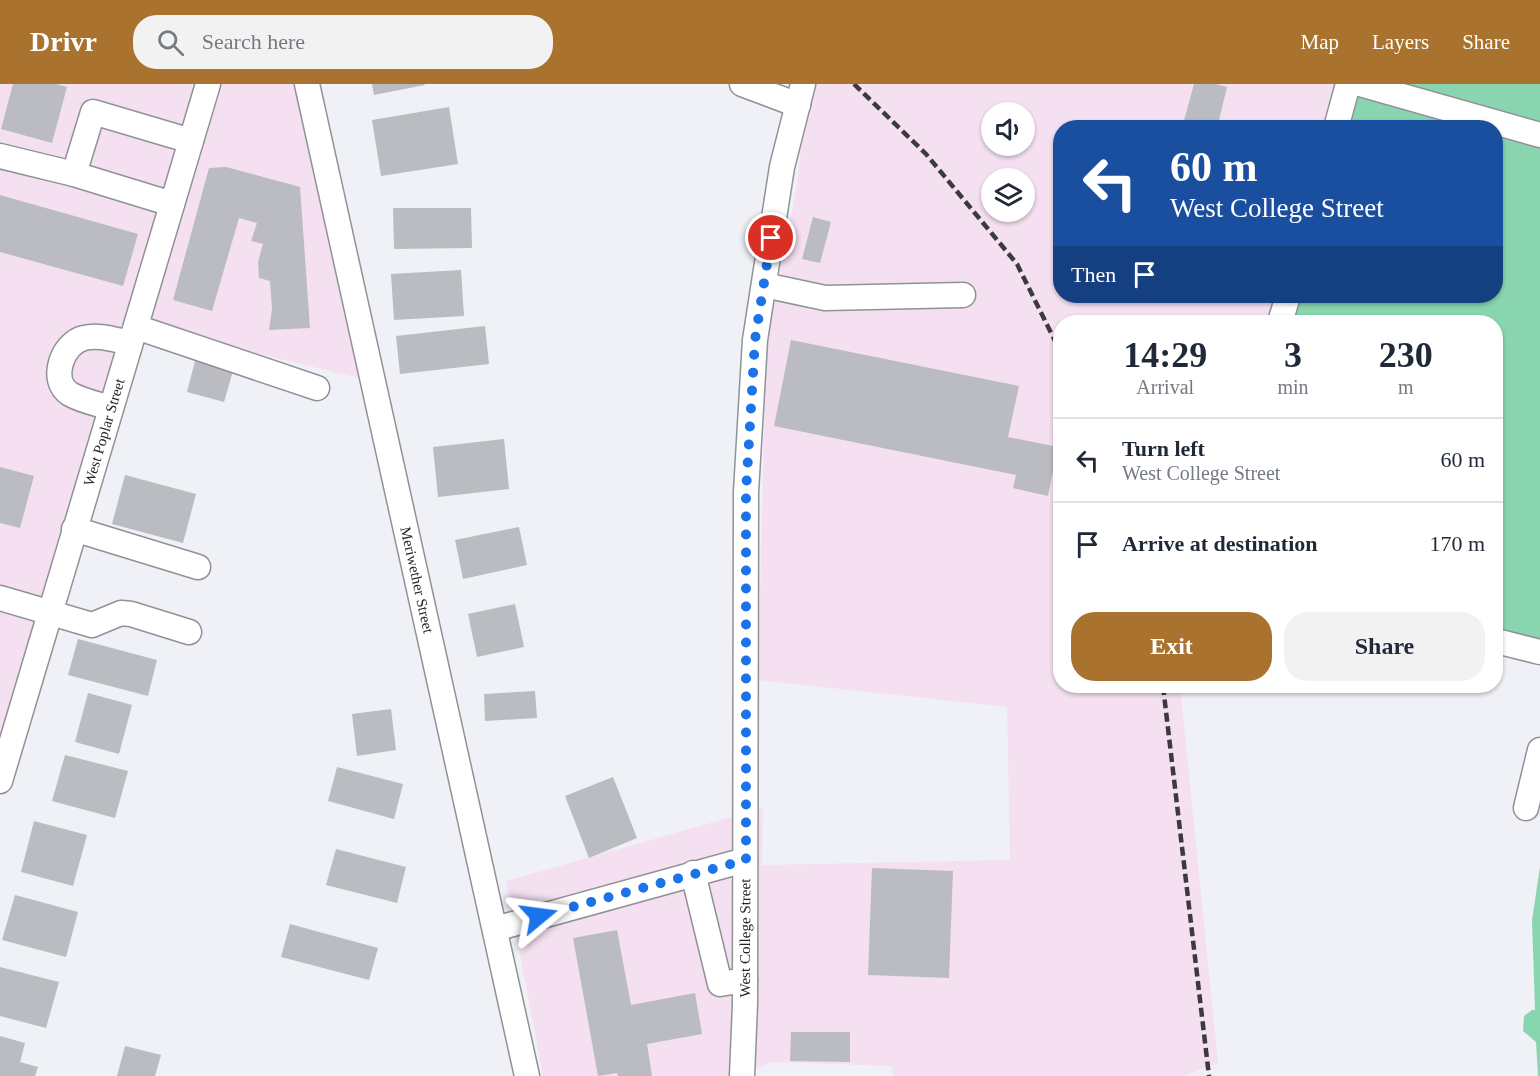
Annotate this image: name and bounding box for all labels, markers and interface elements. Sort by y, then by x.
search box [133,15,553,69]
text: Drivr [30,26,97,57]
icon: search [154,26,187,59]
text: Search here [202,29,305,54]
text: Map [1301,30,1339,54]
text: Layers [1372,30,1429,54]
text: Share [1462,30,1510,54]
map controls [981,102,1035,222]
button: sound [981,102,1035,156]
icon: left [1071,144,1149,222]
text: 60 m [1170,144,1258,190]
button: layers [981,168,1035,222]
text: West College Street [1170,193,1384,223]
pin [745,212,796,263]
icon: arrive [754,221,787,254]
icon: arrive [1128,258,1161,291]
text: Then [1071,262,1116,287]
text: 14:29 [1123,335,1207,375]
text: 3 [1284,335,1302,375]
text: 230 [1379,335,1433,375]
street label: West Poplar Street [80,376,128,488]
text: Arrival [1136,376,1194,398]
text: min [1277,376,1309,398]
text: m [1398,376,1414,398]
text: Turn left [1122,436,1205,461]
icon: left [1071,444,1104,477]
text: 60 m [1440,447,1485,472]
text: West College Street [1122,462,1280,484]
street label: Meriwether Street [397,525,437,636]
icon: arrive [1071,528,1104,561]
text: Arrive at destination [1122,531,1318,556]
text: 170 m [1429,531,1485,556]
button: Exit [1071,612,1272,681]
button: Share [1284,612,1485,681]
street label: West College Street [737,878,753,998]
position arrow [507,884,571,948]

